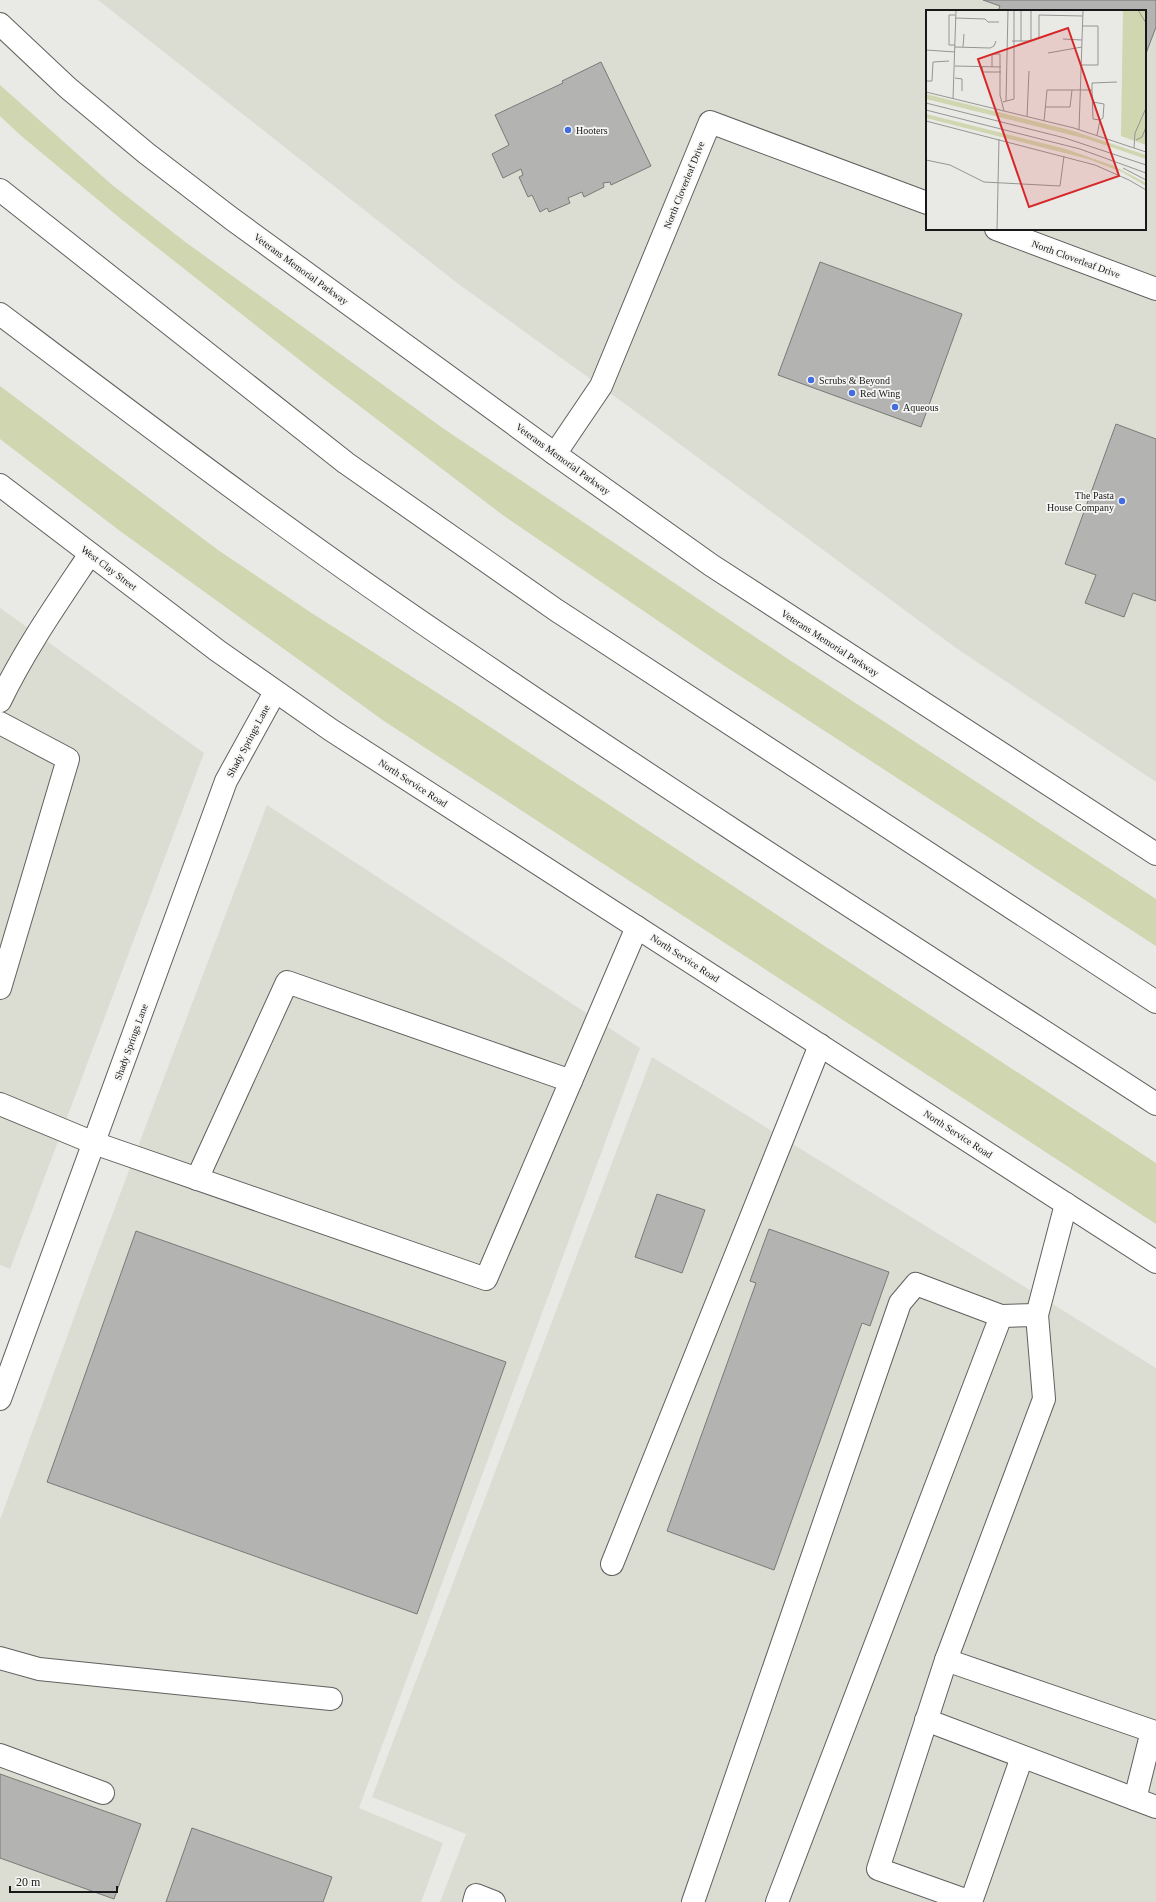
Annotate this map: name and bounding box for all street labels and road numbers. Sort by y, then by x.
street label: North Cloverleaf Drive [661,139,707,230]
street label: Veterans Memorial Parkway [252,231,350,307]
street label: North Cloverleaf Drive [1030,238,1122,280]
street label: Veterans Memorial Parkway [514,421,612,497]
street label: West Clay Street [79,543,139,593]
street label: Veterans Memorial Parkway [779,607,881,679]
street label: Shady Springs Lane [224,702,272,779]
street label: North Service Road [377,757,449,809]
street label: North Service Road [649,932,721,984]
street label: Shady Springs Lane [112,1002,150,1082]
street label: North Service Road [922,1108,994,1160]

